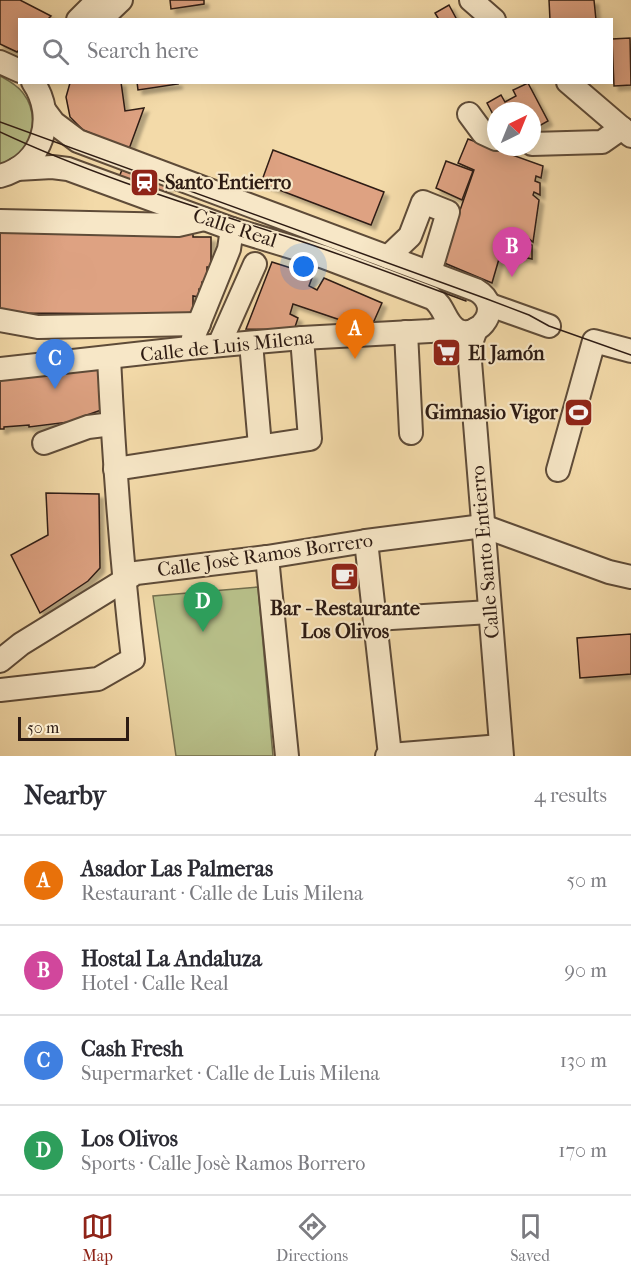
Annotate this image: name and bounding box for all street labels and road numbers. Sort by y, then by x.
street label: Calle Real [190,204,280,252]
street label: Calle de Luis Milena [139,325,316,367]
street label: Calle Santo Entierro [466,464,504,640]
street label: Calle Josè Ramos Borrero [156,528,374,582]

